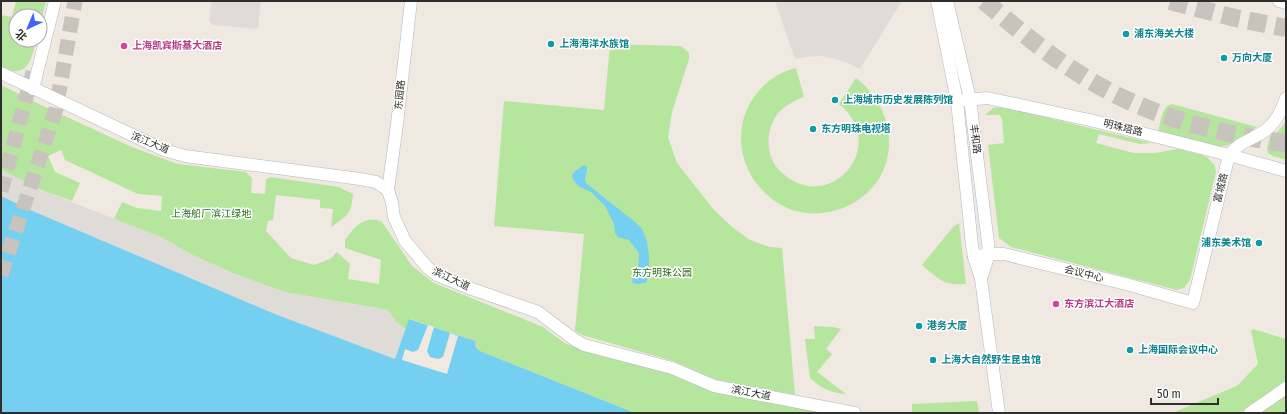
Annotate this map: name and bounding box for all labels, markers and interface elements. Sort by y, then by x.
north arrow [8,8,48,48]
text: 北 [13,26,30,43]
place label: 浦东海关大楼 [1134,27,1194,40]
marker: 浦东海关大楼 [1121,29,1131,39]
place label: 上海海洋水族馆 [559,38,629,50]
marker: 上海海洋水族馆 [546,39,556,49]
place label: 上海凯宾斯基大酒店 [132,40,222,52]
marker: 上海凯宾斯基大酒店 [119,41,129,51]
place label: 万向大厦 [1232,52,1272,64]
marker: 万向大厦 [1219,53,1229,63]
street label: 东园路 [392,79,408,111]
place label: 上海城市历史发展陈列馆 [843,93,953,106]
marker: 上海城市历史发展陈列馆 [830,95,840,105]
street label: 明珠塔路 [1102,117,1144,139]
place label: 东方明珠电视塔 [821,123,891,135]
street label: 丰和路 [967,123,983,155]
marker: 东方明珠电视塔 [808,124,818,134]
street label: 滨江大道 [129,130,171,156]
street label: 富城路 [1212,172,1230,204]
park label: 上海船厂滨江绿地 [171,208,252,220]
place label: 浦东美术馆 [1201,236,1251,249]
marker: 浦东美术馆 [1254,238,1264,248]
street label: 会议中心 [1063,263,1105,285]
street label: 滨江大道 [430,265,472,293]
park label: 东方明珠公园 [632,267,692,279]
place label: 东方滨江大酒店 [1064,298,1134,310]
marker: 东方滨江大酒店 [1051,299,1061,309]
place label: 港务大厦 [927,320,967,332]
marker: 港务大厦 [914,321,924,331]
place label: 上海国际会议中心 [1138,344,1218,356]
marker: 上海国际会议中心 [1125,345,1135,355]
place label: 上海大自然野生昆虫馆 [941,353,1041,366]
marker: 上海大自然野生昆虫馆 [928,355,938,365]
scale bar [1151,380,1218,406]
street label: 滨江大道 [730,383,772,403]
text: 50 m [1157,387,1181,401]

